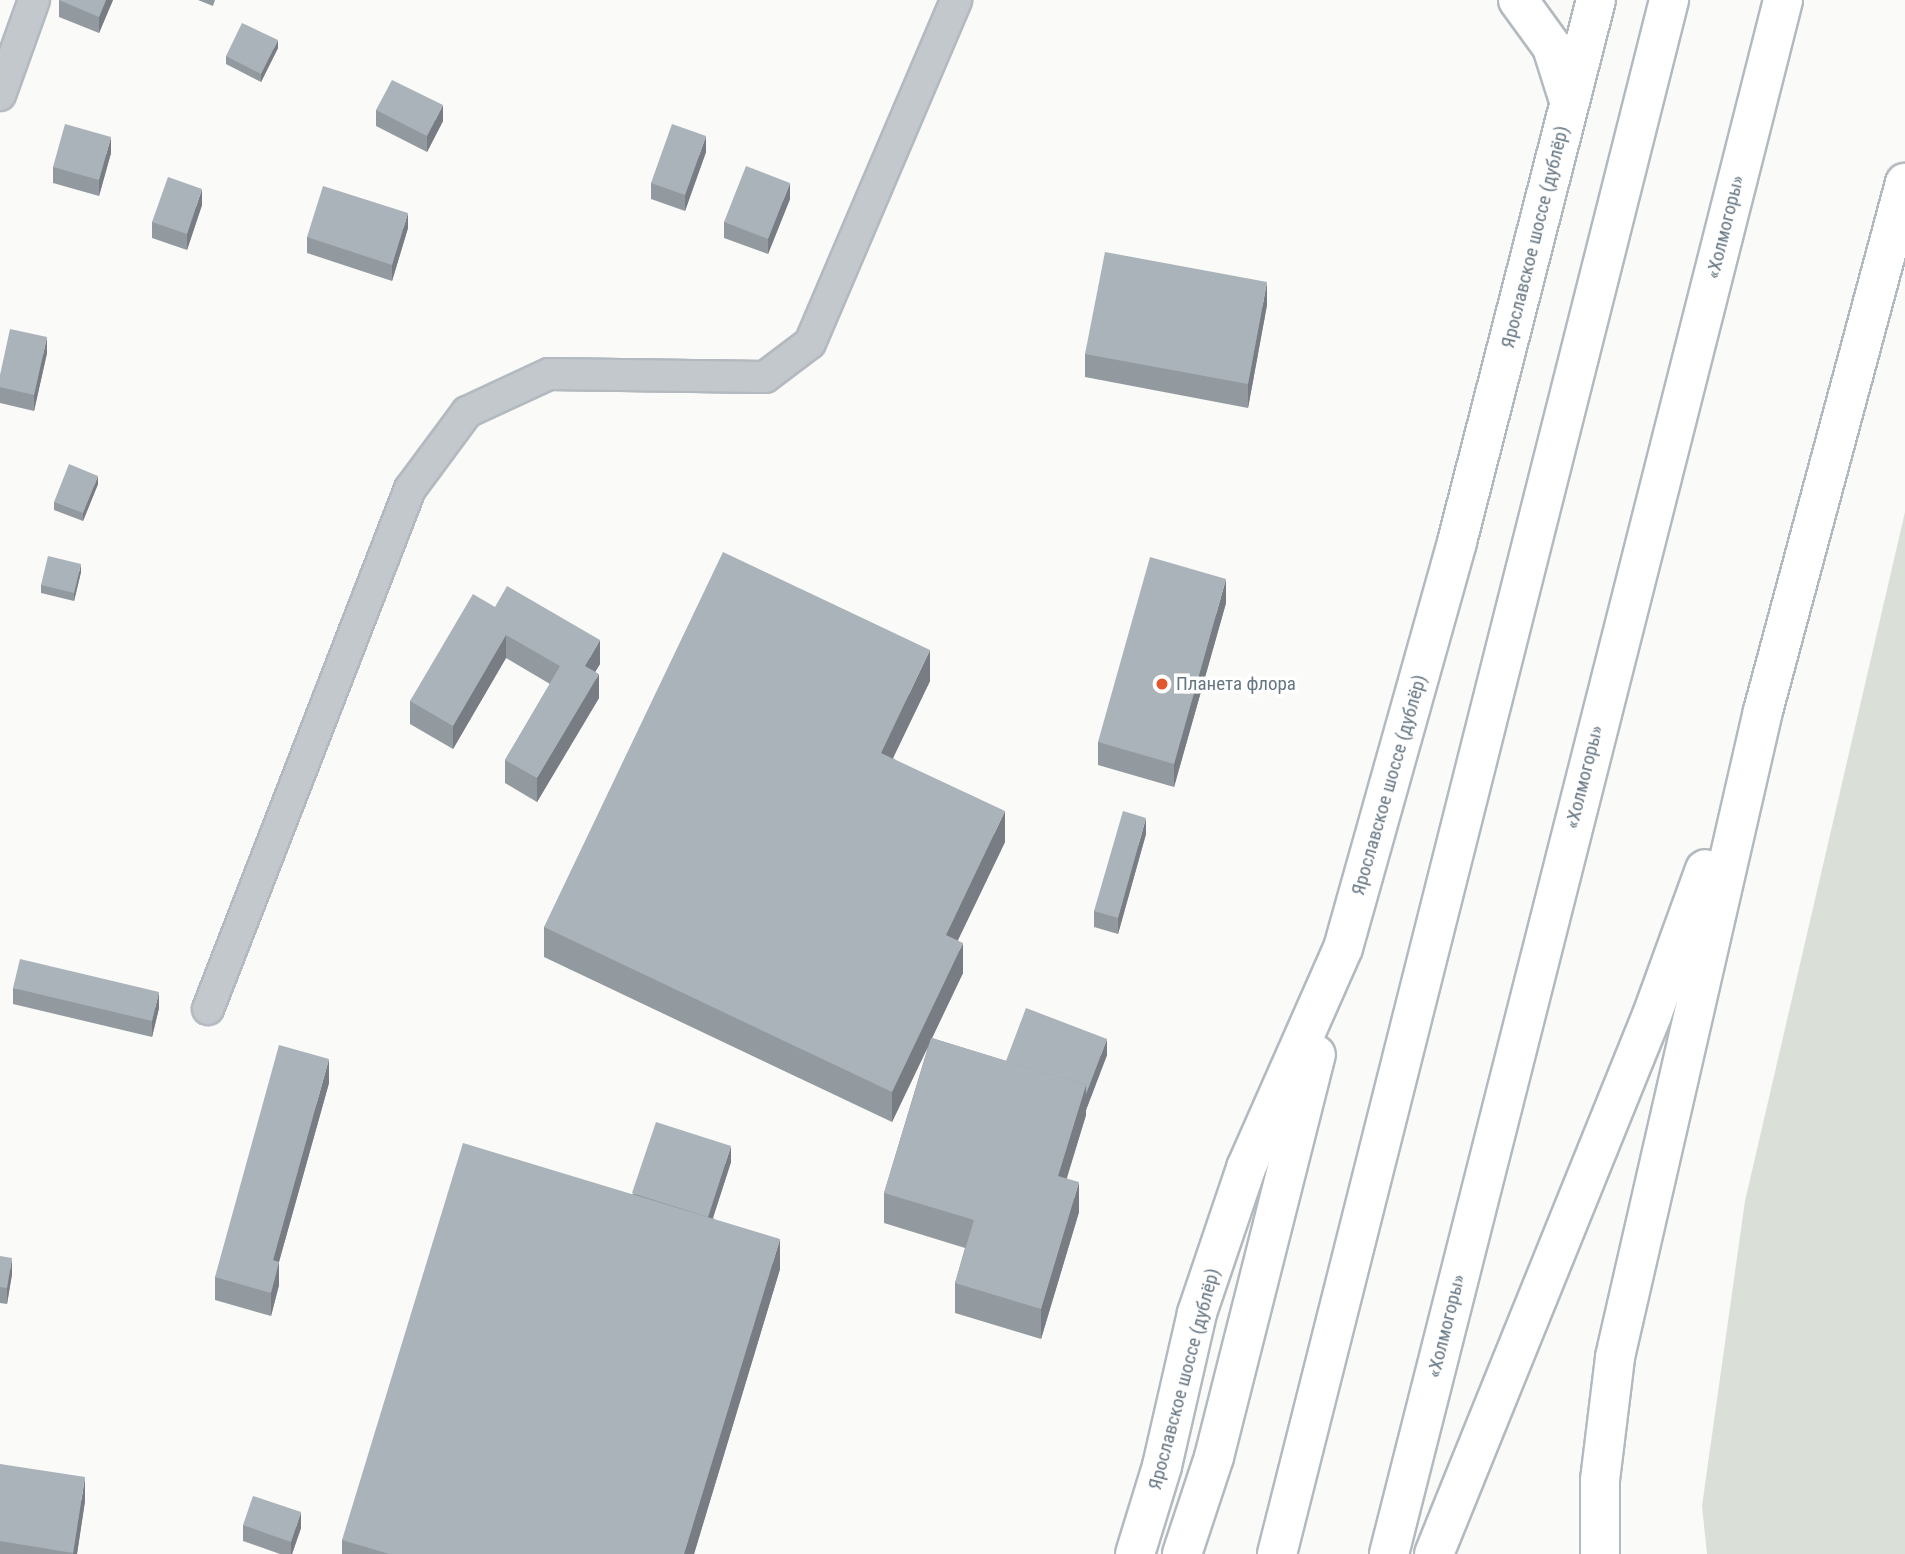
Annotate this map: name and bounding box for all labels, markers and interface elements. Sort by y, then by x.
street label: Ярославское шоссе (дублёр) [1496,123,1574,351]
street label: «Холмогоры» [1701,173,1749,281]
street label: Ярославское шоссе (дублёр) [1347,672,1431,898]
place label: Планета флора [1176,673,1296,695]
marker: Планета флора [1154,676,1170,692]
street label: «Холмогоры» [1560,723,1608,831]
street label: Ярославское шоссе (дублёр) [1143,1266,1225,1492]
street label: «Холмогоры» [1422,1272,1470,1380]

